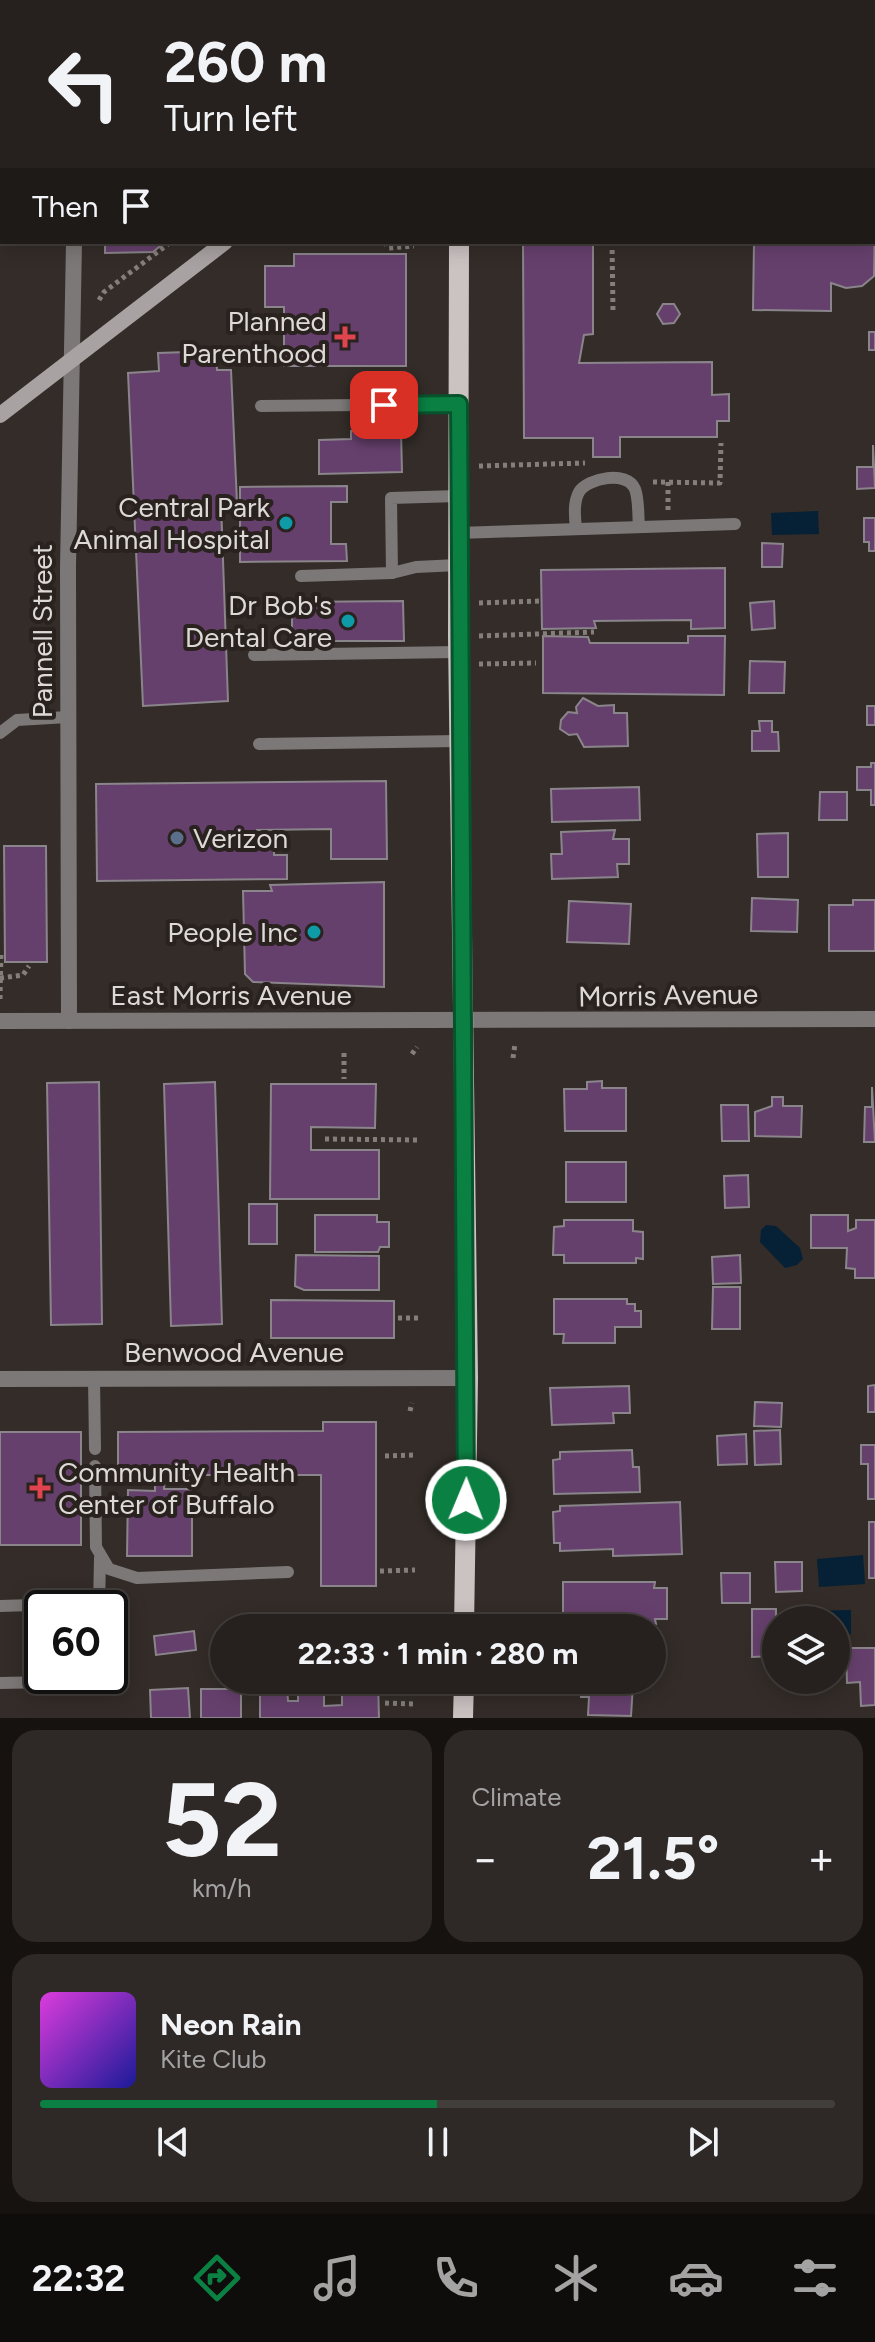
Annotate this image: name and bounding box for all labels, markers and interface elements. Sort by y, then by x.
text: 260 m [164,29,327,96]
icon: left [32,32,136,136]
text: Turn left [164,97,298,140]
icon: arrive [114,184,158,228]
text: Then [32,188,98,225]
place label: Planned Parenthood [181,304,327,370]
marker: Planned Parenthood [334,326,356,348]
pin [350,371,418,439]
icon: arrive [362,383,406,427]
place label: Central Park Animal Hospital [73,490,270,556]
marker: Central Park Animal Hospital [277,514,295,532]
street label: Pannell Street [25,544,59,718]
place label: Dr Bob's Dental Care [185,588,332,654]
marker: Dr Bob's Dental Care [339,612,357,630]
place label: Verizon [193,821,288,855]
marker: Verizon [168,829,186,847]
place label: People Inc [167,915,298,949]
marker: People Inc [305,923,323,941]
street label: Morris Avenue [578,976,758,1014]
street label: East Morris Avenue [110,978,352,1012]
street label: Benwood Avenue [124,1335,344,1369]
place label: Community Health Center of Buffalo [58,1455,295,1521]
position arrow [424,1458,508,1542]
marker: Community Health Center of Buffalo [29,1477,51,1499]
speed limit sign: 60 [24,1590,128,1694]
map controls [762,1606,850,1694]
button: layers [762,1606,850,1694]
text: 22:33 · 1 min · 280 m [298,1635,578,1672]
text: 52 [161,1757,282,1882]
text: Climate [472,1781,561,1813]
text: 21.5° [587,1822,719,1894]
text: − [472,1832,499,1885]
text: + [808,1832,835,1885]
text: km/h [192,1872,251,1904]
text: Neon Rain [160,2006,302,2043]
text: Kite Club [160,2043,266,2075]
icon: previous [151,2120,195,2164]
icon: pause [416,2120,460,2164]
icon: next [681,2120,725,2164]
icon: directions [189,2250,245,2306]
icon: music [309,2250,365,2306]
icon: phone [428,2250,484,2306]
icon: climate [548,2250,604,2306]
icon: car [668,2250,724,2306]
icon: filters [787,2250,843,2306]
text: 22:32 [32,2257,125,2300]

